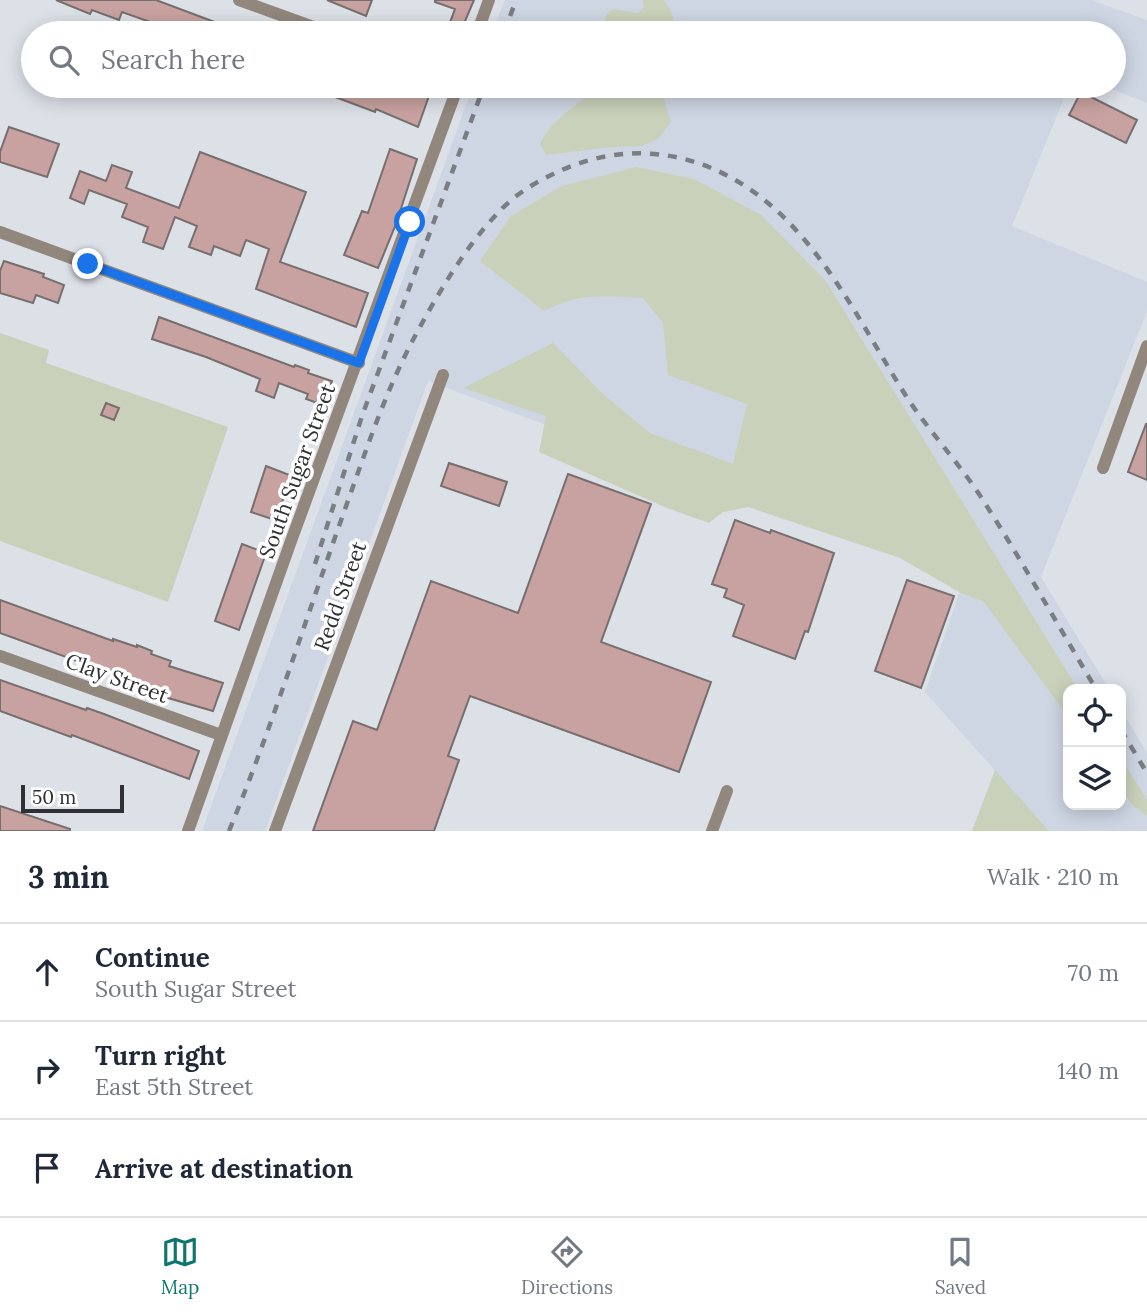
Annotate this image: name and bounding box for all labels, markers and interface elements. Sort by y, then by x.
search box [21,21,1126,98]
icon: search [45,41,83,79]
text: Search here [101,43,245,76]
route start [394,206,425,237]
route end [72,248,103,279]
street label: South Sugar Street [253,379,341,562]
street label: Redd Street [308,537,373,654]
street label: Clay Street [62,647,173,709]
map controls [1063,684,1126,810]
button: locate [1063,684,1126,747]
button: layers [1063,747,1126,810]
scale bar [21,782,124,814]
text: 50 m [32,785,76,809]
text: 3 min [28,858,109,896]
text: Walk · 210 m [987,862,1119,891]
text: Continue [95,941,210,974]
icon: ahead [28,953,66,991]
text: 70 m [1068,958,1119,987]
text: South Sugar Street [95,974,296,1003]
text: Turn right [95,1039,226,1072]
icon: right [28,1051,66,1089]
text: 140 m [1057,1056,1119,1085]
text: East 5th Street [95,1072,253,1101]
icon: arrive [28,1149,66,1187]
text: Arrive at destination [95,1152,353,1185]
tab: Map [161,1233,199,1299]
tab: Directions [521,1233,613,1299]
tab: Saved [935,1233,986,1299]

